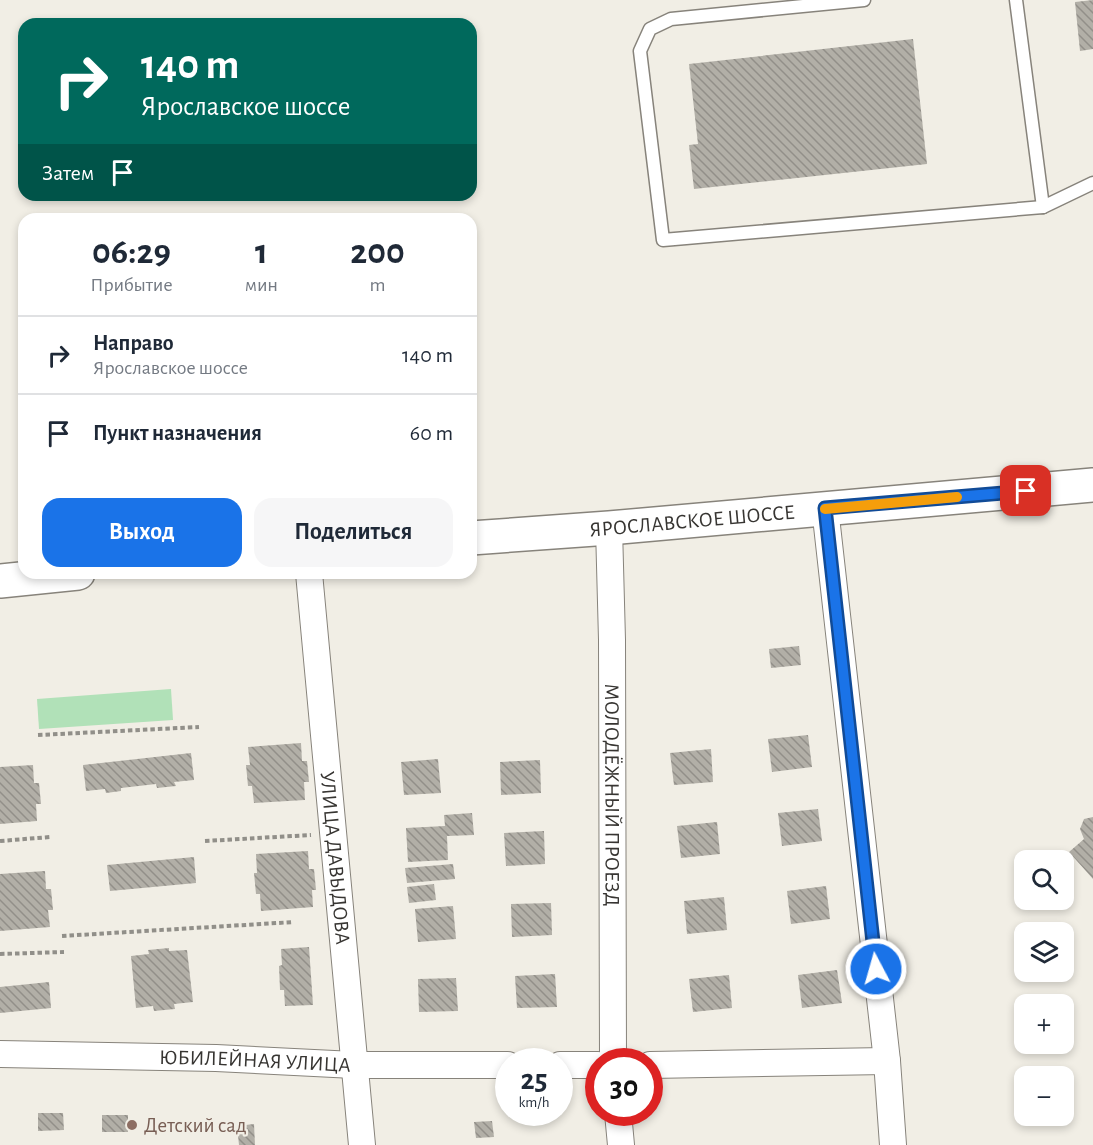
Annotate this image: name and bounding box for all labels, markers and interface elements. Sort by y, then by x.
icon: right [42,42,120,120]
text: 140 m [141,44,239,86]
text: Ярославское шоссе [141,93,350,120]
icon: arrive [106,156,139,189]
text: Затем [42,162,94,184]
text: 06:29 [92,234,171,270]
text: 1 [255,234,268,270]
text: 200 [350,234,405,270]
text: Прибытие [90,275,173,295]
text: мин [245,275,278,295]
text: m [370,275,386,295]
text: Направо [93,332,174,354]
icon: right [42,339,75,372]
text: 140 m [402,344,453,366]
text: Ярославское шоссе [93,358,248,378]
icon: arrive [42,417,75,450]
text: Пункт назначения [93,422,262,444]
text: 60 m [410,422,453,444]
pin [1000,465,1051,516]
icon: arrive [1009,474,1042,507]
button: Выход [42,498,242,567]
button: Поделиться [254,498,453,567]
street label: ЯРОСЛАВСКОЕ ШОССЕ [589,501,796,540]
street label: МОЛОДЁЖНЫЙ ПРОЕЗД [602,684,624,906]
street label: УЛИЦА ДАВЫДОВА [317,770,354,945]
map controls [1014,850,1074,1126]
button: search [1014,850,1074,910]
button: layers [1014,922,1074,982]
position arrow [844,937,908,1001]
button: + [1014,994,1074,1054]
street label: ЮБИЛЕЙНАЯ УЛИЦА [159,1046,351,1075]
speed limit sign: 30 [585,1048,663,1126]
text: 25 [520,1065,548,1095]
button: − [1014,1066,1074,1126]
text: km/h [519,1095,549,1110]
place label: Детский сад [144,1115,247,1136]
marker: Детский сад [125,1118,139,1132]

